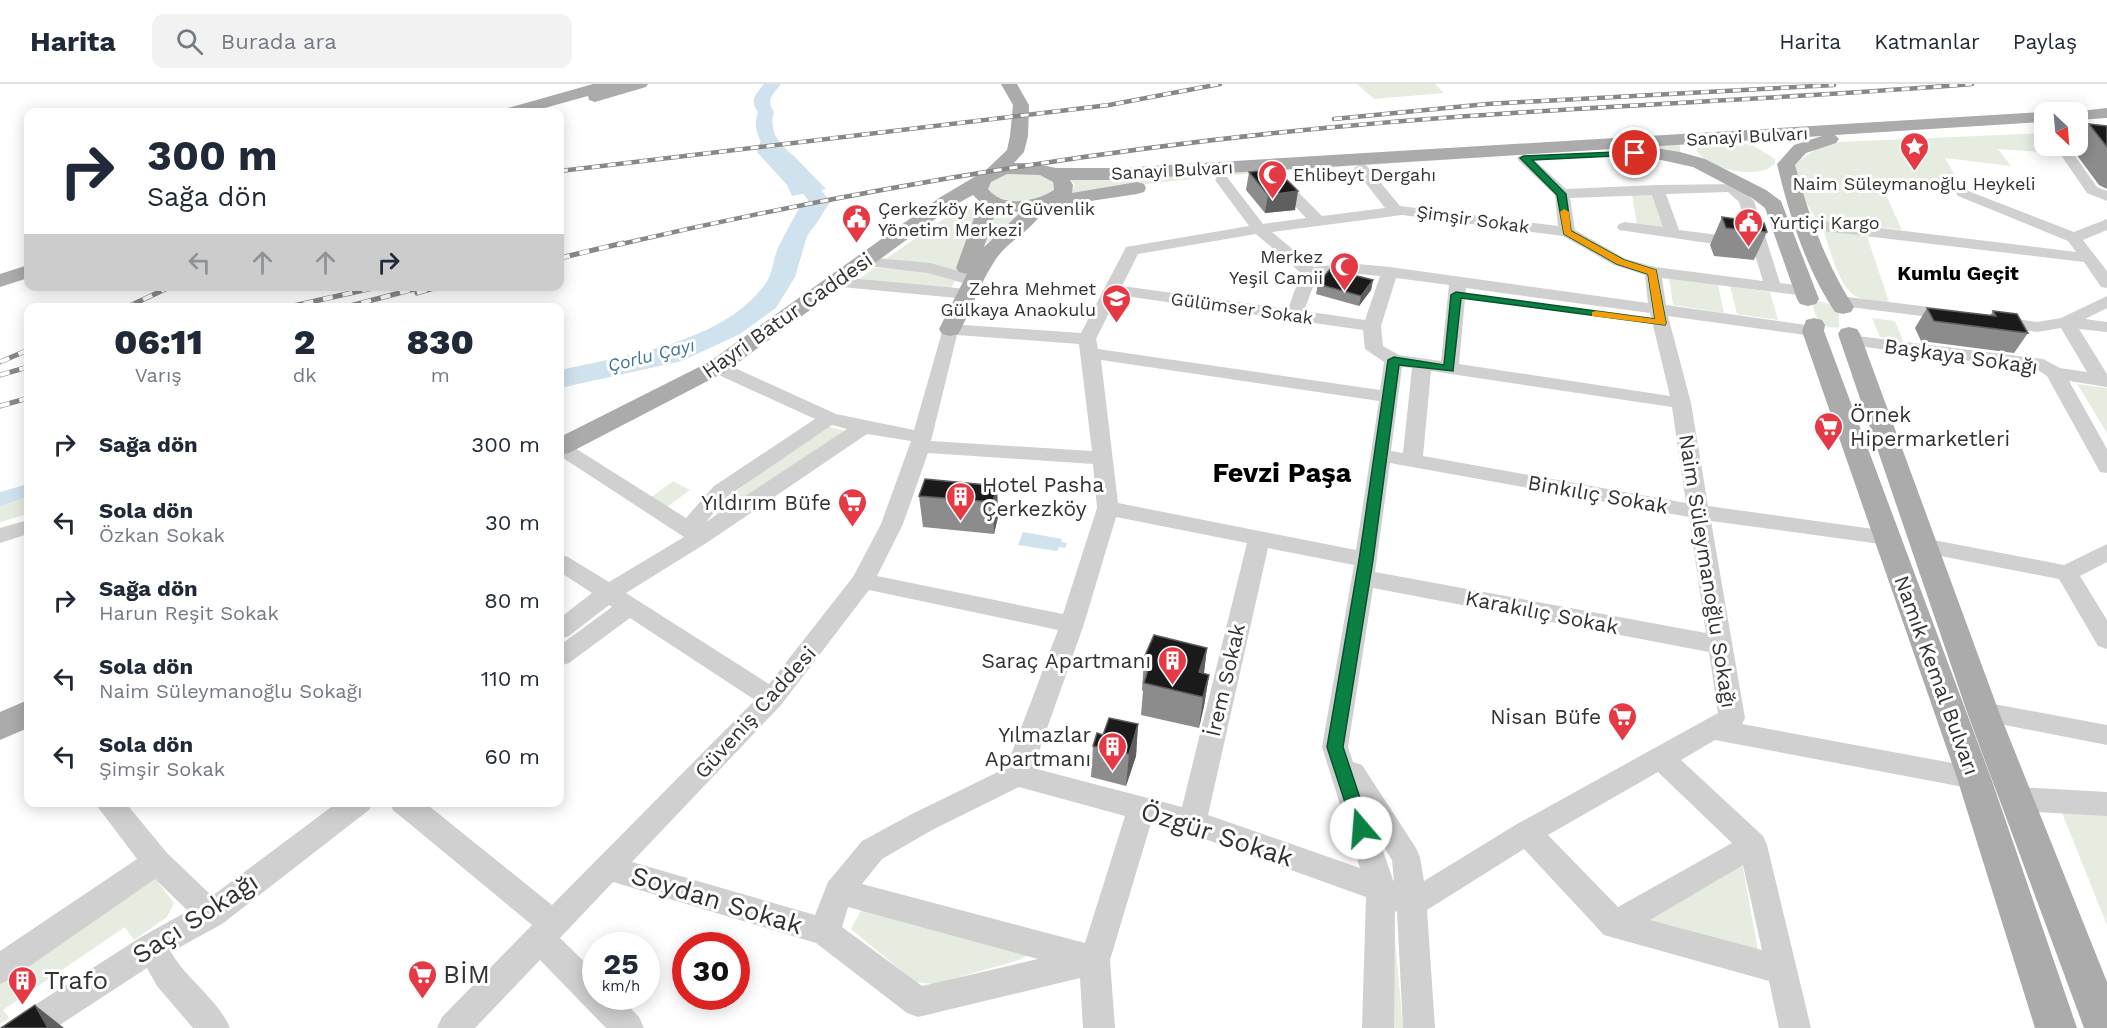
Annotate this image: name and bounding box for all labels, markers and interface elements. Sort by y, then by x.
search box [152,14,572,68]
text: Harita [30,25,116,58]
icon: search [173,25,206,58]
text: Burada ara [221,29,337,54]
text: Harita [1779,29,1841,54]
text: Katmanlar [1874,29,1980,54]
text: Paylaş [2013,29,2077,54]
north arrow [2034,102,2088,156]
map controls [2034,102,2088,156]
street label: Sanayi Bulvarı [1686,122,1808,150]
pin [1609,127,1660,178]
place icon: Naim Süleymanoğlu Heykeli [1898,130,1930,172]
text: 300 m [147,131,278,180]
icon: right [48,132,126,210]
icon: arrive [1618,136,1651,169]
street label: Sanayi Bulvarı [1111,156,1233,184]
mosque icon: Ehlibeyt Dergahı [1256,158,1288,200]
place label: Ehlibeyt Dergahı [1293,164,1436,185]
place label: Naim Süleymanoğlu Heykeli [1792,173,2036,194]
text: Sağa dön [147,181,267,213]
place label: Çerkezköy Kent Güvenlik Yönetim Merkezi [878,198,1095,240]
street label: Şimşir Sokak [1415,201,1531,237]
public building icon: Çerkezköy Kent Güvenlik Yönetim Merkezi [841,202,873,244]
public building icon: Yurtiçi Kargo [1733,206,1765,248]
place label: Yurtiçi Kargo [1770,212,1880,233]
icon: left [183,246,216,279]
icon: ahead [246,246,279,279]
icon: ahead [309,246,342,279]
icon: right [372,246,405,279]
place label: Merkez Yeşil Camii [1229,246,1323,288]
street label: Hayri Batur Caddesi [697,247,877,383]
mosque icon: Merkez Yeşil Camii [1328,250,1360,292]
district label: Kumlu Geçit [1897,261,2019,285]
place label: Zehra Mehmet Gülkaya Anaokulu [940,278,1096,320]
school or university icon: Zehra Mehmet Gülkaya Anaokulu [1101,282,1133,324]
street label: Gülümser Sokak [1169,288,1315,328]
text: 06:11 [114,321,203,363]
text: 2 [294,321,315,363]
text: 830 [407,321,474,363]
street label: Başkaya Sokağı [1882,333,2040,379]
water label: Çorlu Çayı [605,334,697,376]
text: Varış [135,363,182,387]
text: dk [293,363,317,387]
text: m [431,363,450,387]
place label: Örnek Hipermarketleri [1850,402,2010,451]
supermarket icon: Örnek Hipermarketleri [1813,410,1845,452]
icon: right [48,428,81,461]
text: Sağa dön [99,432,198,457]
text: 300 m [471,432,540,457]
street label: Naim Süleymanoğlu Sokağı [1674,432,1742,710]
district label: Fevzi Paşa [1213,457,1352,489]
street label: Binkılıç Sokak [1526,469,1670,519]
place label: Hotel Pasha Çerkezköy [982,472,1104,521]
building icon: Hotel Pasha Çerkezköy [945,480,977,522]
supermarket icon: Yıldırım Büfe [836,486,868,528]
place label: Yıldırım Büfe [701,490,831,515]
text: Sola dön [99,498,193,523]
icon: left [48,506,81,539]
text: 30 m [485,510,540,535]
text: Özkan Sokak [99,523,225,547]
street label: Namık Kemal Bulvarı [1889,572,1985,778]
text: Sağa dön [99,576,198,601]
icon: right [48,584,81,617]
street label: Karakılıç Sokak [1463,585,1621,639]
text: 80 m [484,588,540,613]
text: Harun Reşit Sokak [99,601,279,625]
street label: İrem Sokak [1200,621,1250,739]
street label: Güveniş Caddesi [689,641,821,783]
building icon: Saraç Apartmanı [1156,644,1188,686]
place label: Saraç Apartmanı [981,648,1151,673]
text: Sola dön [99,654,193,679]
icon: left [48,662,81,695]
text: 110 m [481,666,540,691]
text: Naim Süleymanoğlu Sokağı [99,679,363,703]
supermarket icon: Nisan Büfe [1606,700,1638,742]
place label: Nisan Büfe [1490,704,1601,729]
place label: Yılmazlar Apartmanı [985,722,1091,771]
building icon: Yılmazlar Apartmanı [1096,730,1128,772]
text: Sola dön [99,732,193,757]
icon: left [48,740,81,773]
text: 60 m [484,744,540,769]
text: Şimşir Sokak [99,757,225,781]
street label: Özgür Sokak [1137,795,1297,873]
position arrow [1329,796,1393,860]
street label: Soydan Sokak [628,860,806,940]
street label: Saçı Sokağı [127,866,263,970]
speed limit sign: 30 [672,932,750,1010]
text: 25 [603,946,639,981]
supermarket icon: BİM [406,958,438,1000]
place label: BİM [443,959,490,989]
building icon: Trafo [7,964,39,1006]
place label: Trafo [44,965,108,995]
text: km/h [602,977,640,995]

